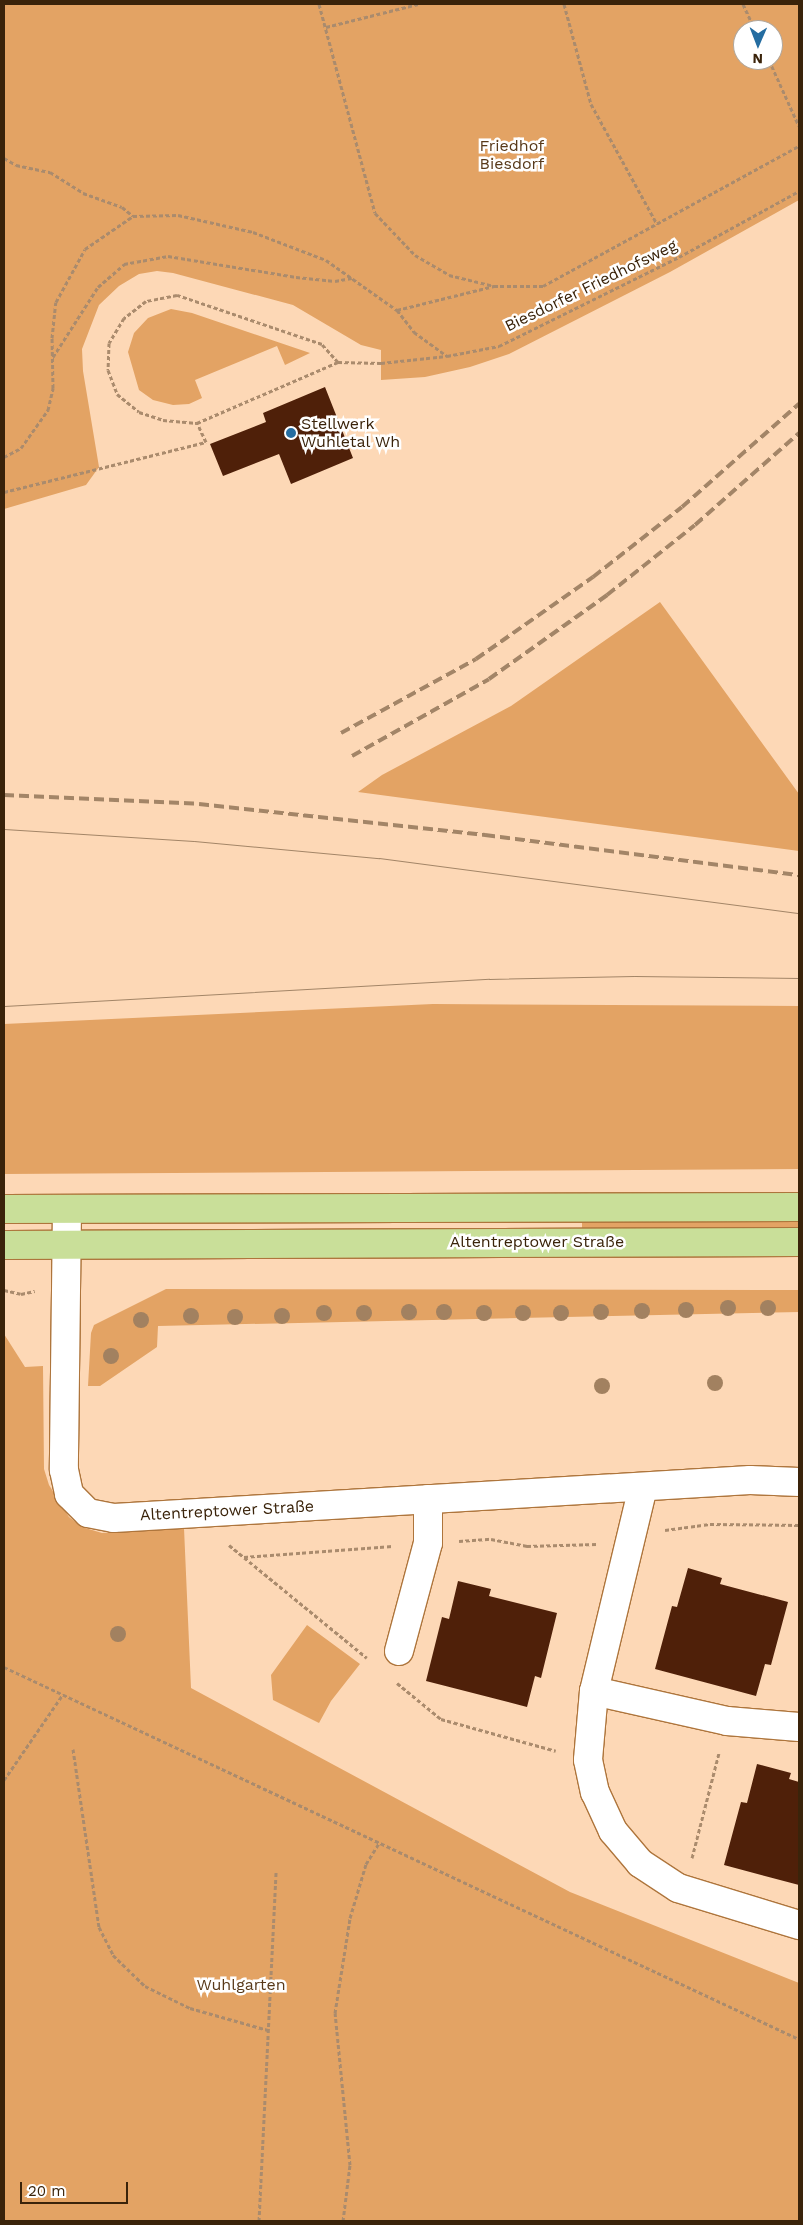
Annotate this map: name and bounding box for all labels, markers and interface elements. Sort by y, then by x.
north arrow [733,20,783,70]
text: N [752,51,763,67]
park label: Friedhof Biesdorf [480,136,544,174]
street label: Biesdorfer Friedhofsweg [502,236,680,336]
place label: Stellwerk Wuhletal Wh [301,414,401,452]
marker: Stellwerk Wuhletal Wh [285,427,297,439]
street label: Altentreptower Straße [450,1232,624,1252]
street label: Altentreptower Straße [139,1497,315,1525]
park label: Wuhlgarten [196,1975,286,1995]
scale bar [22,2172,130,2204]
text: 20 m [28,2182,66,2200]

